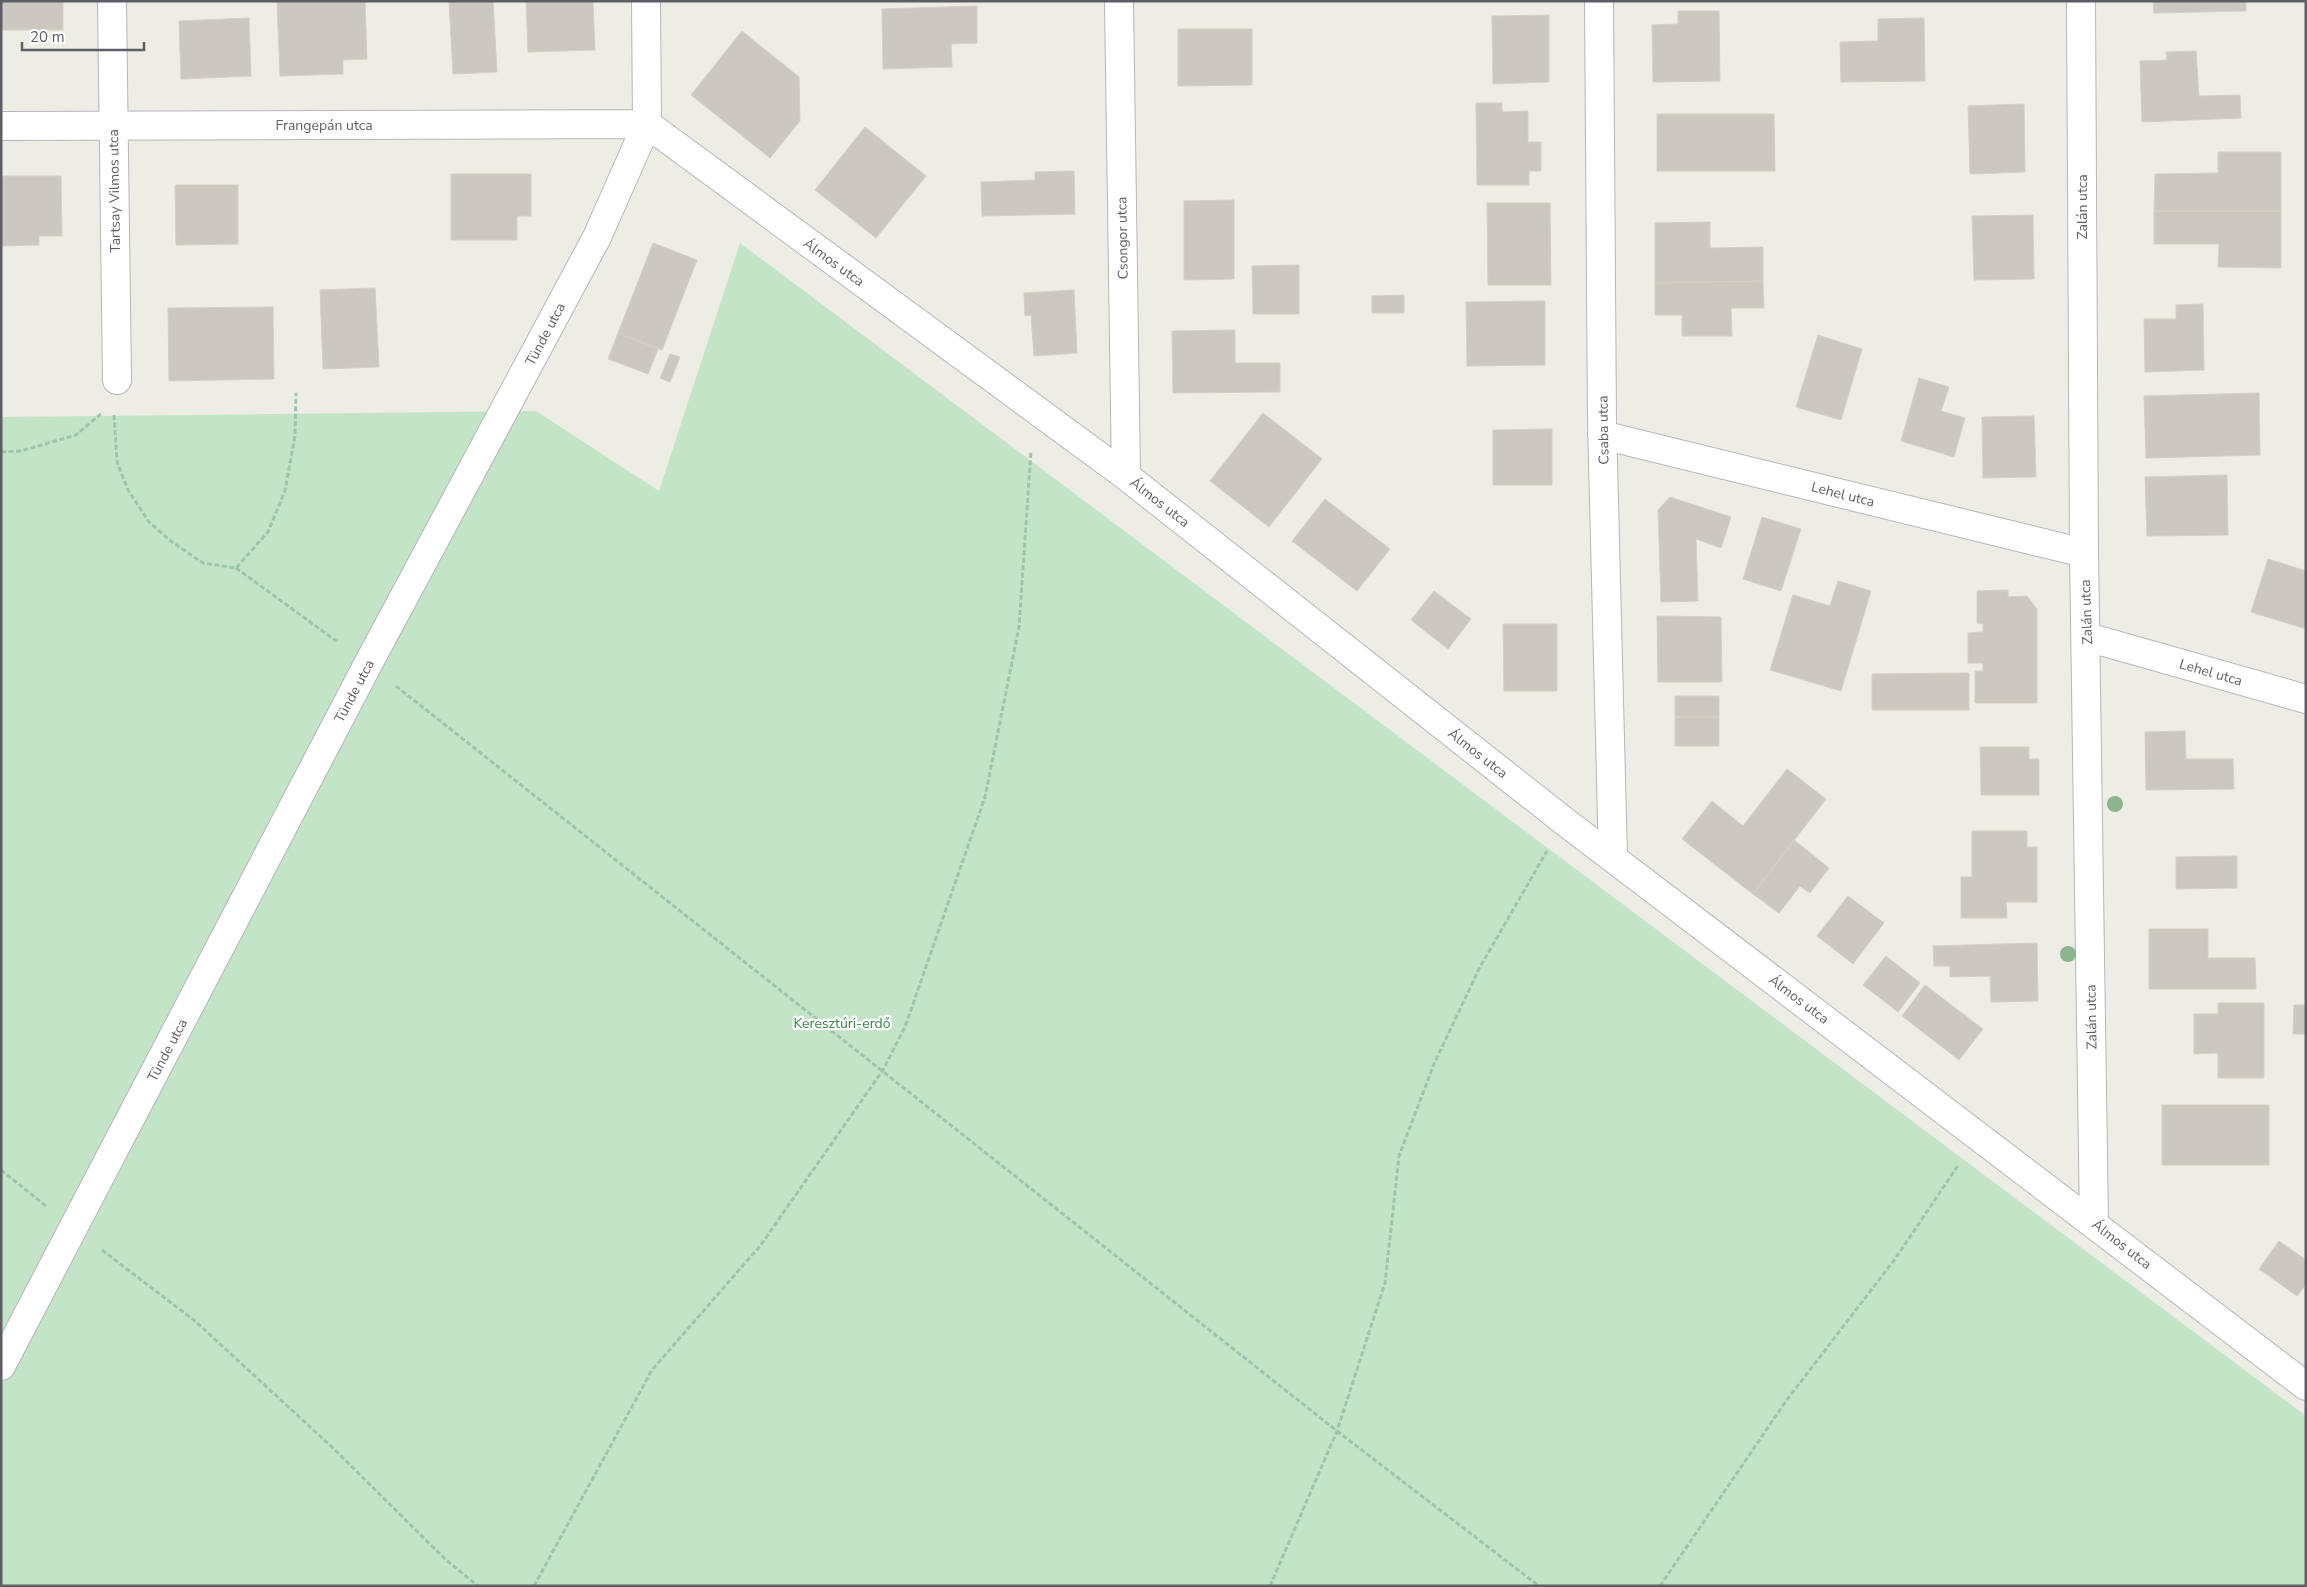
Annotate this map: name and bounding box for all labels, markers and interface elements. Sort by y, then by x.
scale bar [22,20,145,52]
text: 20 m [30,27,65,47]
street label: Frangepán utca [275,116,373,135]
street label: Tartsay Vilmos utca [104,129,125,253]
street label: Zalán utca [2073,174,2092,240]
street label: Csongor utca [1112,196,1133,280]
street label: Álmos utca [799,234,868,291]
street label: Tünde utca [521,299,570,369]
street label: Csaba utca [1593,395,1614,465]
street label: Álmos utca [1126,473,1194,532]
street label: Lehel utca [1809,477,1877,512]
street label: Zalán utca [2076,579,2097,645]
street label: Lehel utca [2177,654,2245,691]
street label: Tünde utca [330,656,379,726]
street label: Álmos utca [1444,724,1512,783]
street label: Álmos utca [1765,970,1833,1028]
street label: Zalán utca [2081,984,2102,1050]
park label: Keresztúri-erdő [793,1014,891,1033]
street label: Tünde utca [143,1015,192,1085]
street label: Álmos utca [2088,1215,2156,1274]

